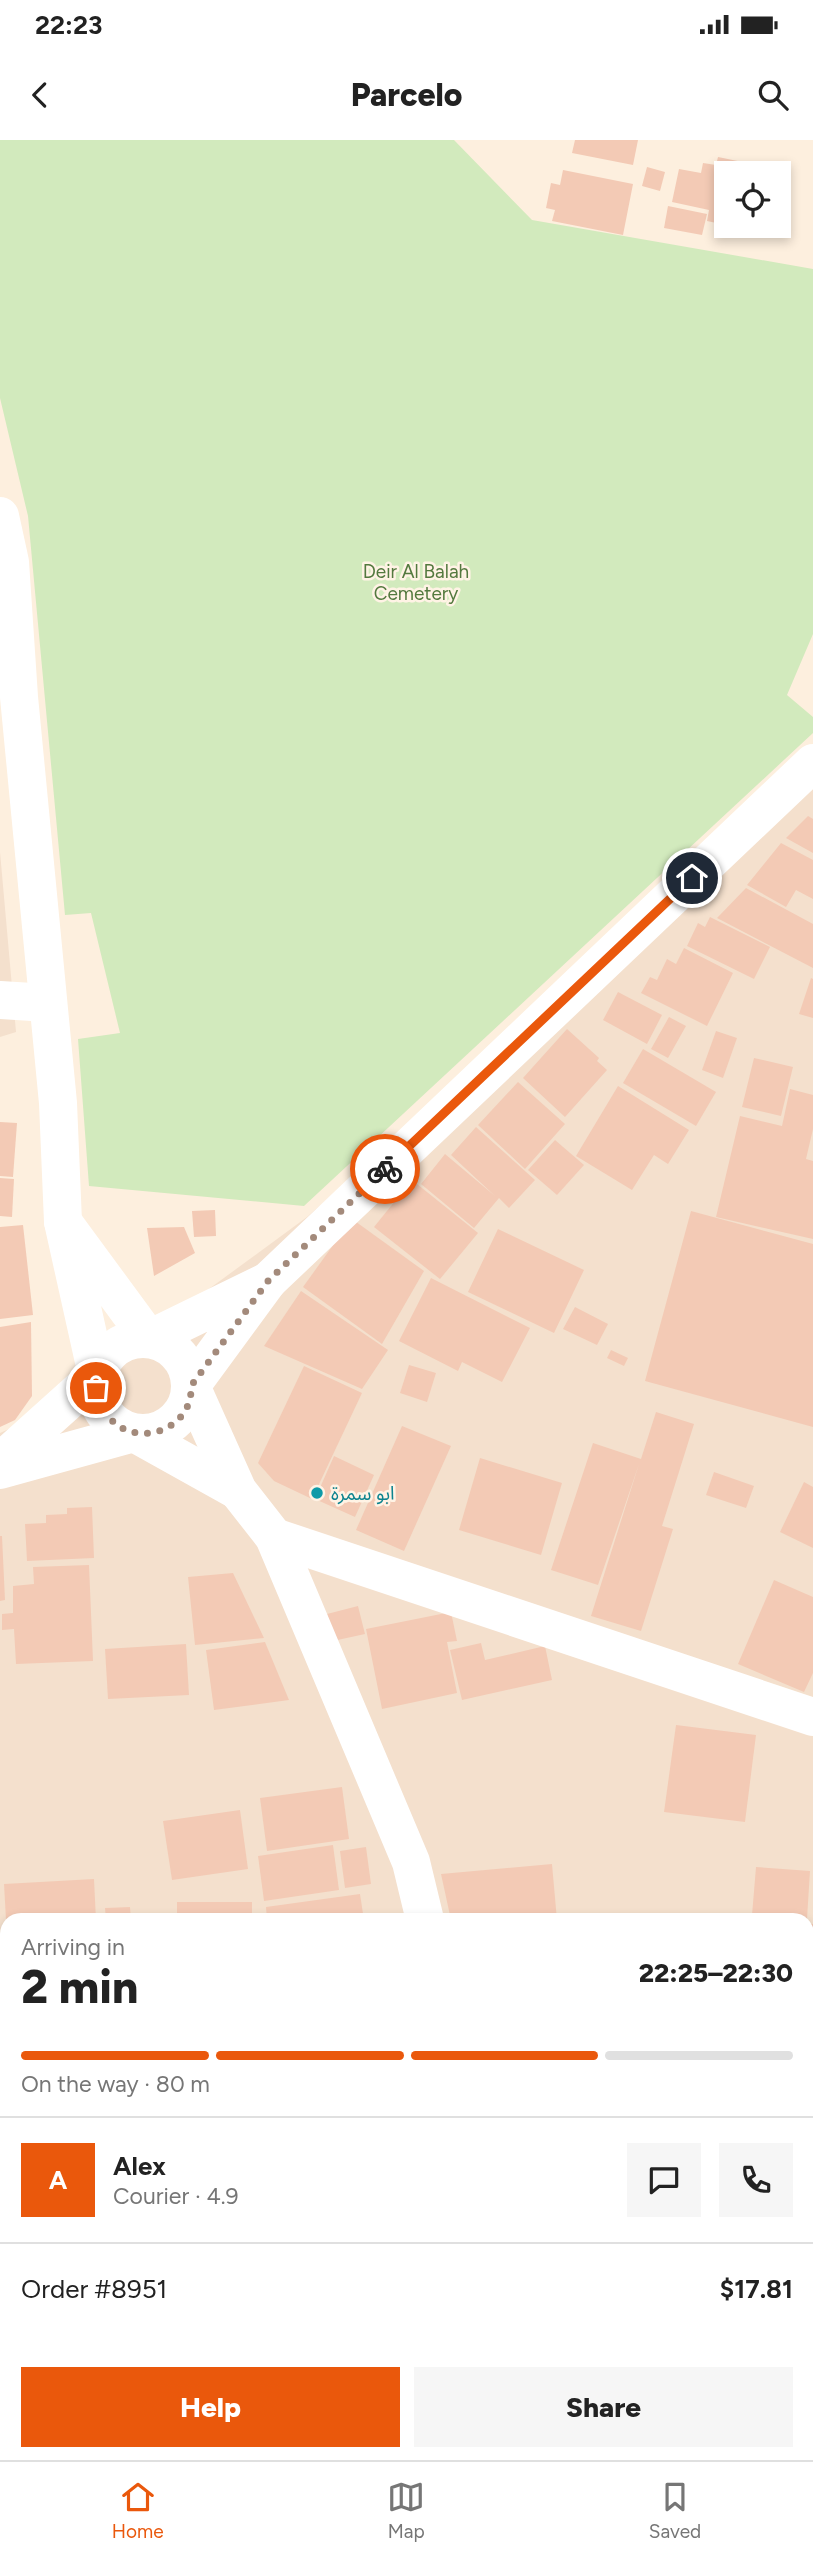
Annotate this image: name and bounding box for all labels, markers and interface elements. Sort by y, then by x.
text: 22:23 [35,9,102,41]
icon: back [21,76,59,114]
text: Parcelo [351,76,462,114]
icon: search [754,76,792,114]
map controls [714,161,791,238]
button: locate [714,161,791,238]
park label: Deir Al Balah Cemetery [363,560,469,605]
pin [662,848,722,908]
icon: home [673,859,711,897]
courier [350,1134,420,1204]
icon: bike [366,1150,404,1188]
pin [66,1358,126,1418]
icon: bag [77,1369,115,1407]
place label: ابو سمرة [331,1482,395,1505]
marker: ابو سمرة [309,1485,325,1501]
text: Arriving in [21,1933,125,1961]
text: 22:25–22:30 [639,1957,793,1989]
text: 2 min [21,1959,138,2015]
text: On the way · 80 m [21,2070,210,2098]
button: chat [627,2143,701,2217]
button: phone [719,2143,793,2217]
text: Alex [113,2150,166,2182]
text: A [49,2164,67,2196]
text: Courier · 4.9 [113,2182,239,2210]
text: Order #8951 [21,2273,167,2305]
text: $17.81 [720,2273,793,2305]
button: Help [21,2367,400,2447]
button: Share [414,2367,793,2447]
tab: Home [112,2478,164,2543]
tab: Map [387,2478,425,2543]
tab: Saved [649,2478,701,2543]

